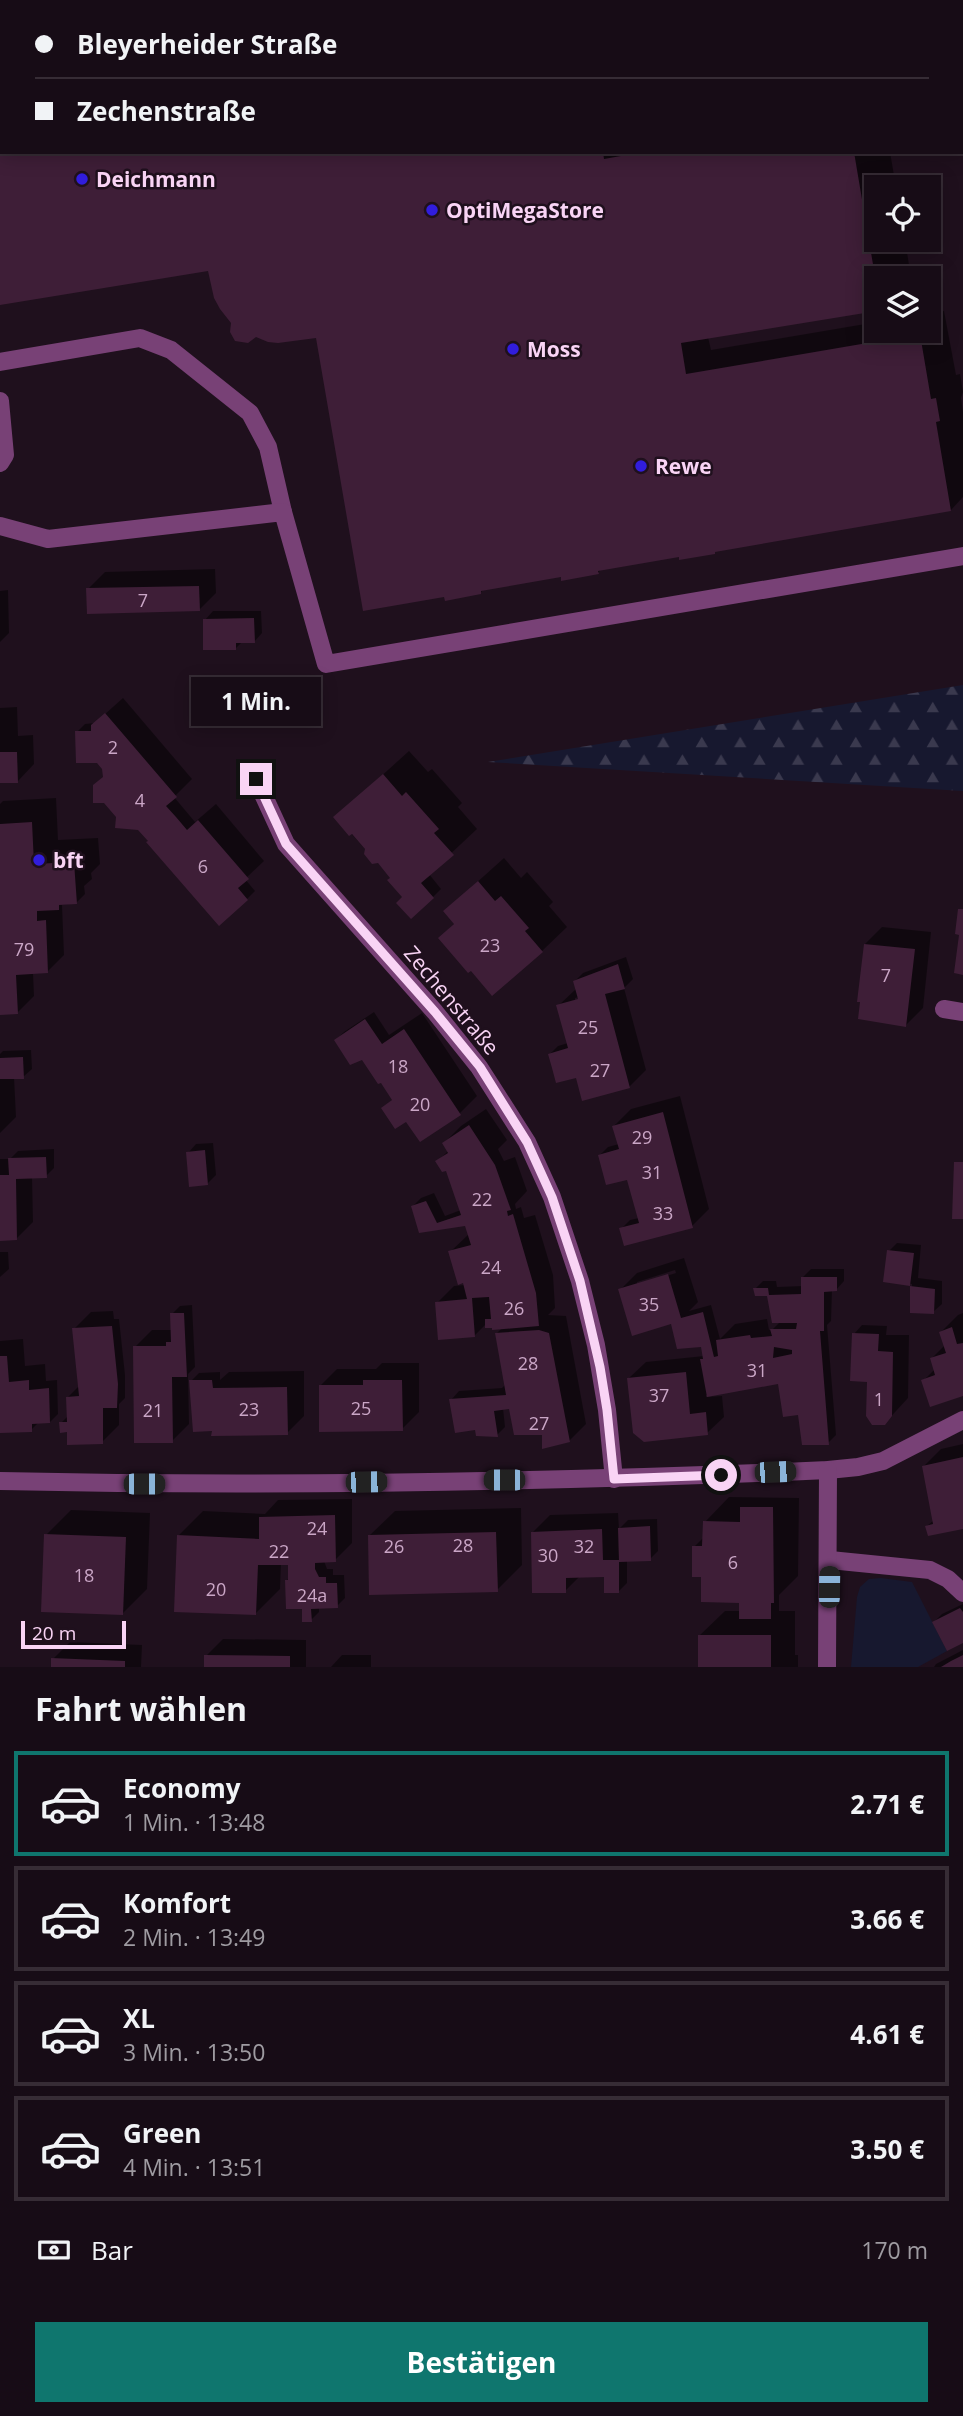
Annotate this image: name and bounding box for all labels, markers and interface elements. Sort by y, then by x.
text: Bleyerheider Straße [77,26,337,62]
text: Zechenstraße [77,93,256,129]
place label: Deichmann [96,165,216,193]
marker: Deichmann [74,171,90,187]
map controls [864,175,941,343]
button: locate [864,175,941,252]
place label: OptiMegaStore [446,196,604,224]
marker: OptiMegaStore [424,202,440,218]
button: layers [864,266,941,343]
place label: Moss [527,335,581,363]
marker: Moss [505,341,521,357]
place label: Rewe [655,452,712,480]
marker: Rewe [633,458,649,474]
house number: 7 [138,588,148,612]
callout: 1 Min. [191,678,321,726]
text: 1 Min. [221,685,291,717]
house number: 2 [108,735,118,759]
route end [240,763,272,795]
house number: 4 [135,788,145,812]
place label: bft [53,846,84,874]
marker: bft [31,852,47,868]
house number: 6 [198,854,208,878]
house number: 23 [480,933,500,957]
house number: 79 [14,937,34,961]
street label: Zechenstraße [398,940,506,1060]
house number: 7 [881,963,891,987]
house number: 25 [578,1015,598,1039]
house number: 18 [388,1054,408,1078]
house number: 27 [590,1058,610,1082]
house number: 20 [410,1092,430,1116]
house number: 29 [632,1125,652,1149]
house number: 31 [642,1160,662,1184]
house number: 22 [472,1187,492,1211]
house number: 33 [653,1201,673,1225]
house number: 24 [481,1255,501,1279]
house number: 35 [639,1292,659,1316]
house number: 26 [504,1296,524,1320]
house number: 28 [518,1351,538,1375]
house number: 31 [747,1358,767,1382]
house number: 37 [649,1383,669,1407]
house number: 1 [874,1387,884,1411]
house number: 25 [351,1396,371,1420]
house number: 23 [239,1397,259,1421]
house number: 21 [143,1398,163,1422]
house number: 27 [529,1411,549,1435]
route start [705,1459,737,1491]
car [754,1461,797,1483]
car [484,1470,526,1491]
car [345,1471,388,1493]
car [124,1474,166,1495]
house number: 24 [307,1516,327,1540]
house number: 28 [453,1533,473,1557]
house number: 26 [384,1534,404,1558]
house number: 32 [574,1534,594,1558]
house number: 22 [269,1539,289,1563]
house number: 30 [538,1543,558,1567]
house number: 6 [728,1550,738,1574]
house number: 18 [74,1563,94,1587]
car [819,1566,840,1608]
house number: 20 [206,1577,226,1601]
house number: 24a [297,1583,327,1607]
scale bar [21,1618,126,1650]
text: 20 m [32,1620,76,1646]
text: Fahrt wählen [35,1687,247,1730]
text: Economy [123,1770,241,1806]
icon: car [39,1772,102,1835]
text: 2.71 € [850,1786,924,1822]
text: 1 Min. · 13:48 [123,1806,265,1838]
text: Komfort [123,1885,231,1921]
icon: car [39,1887,102,1950]
text: 3.66 € [850,1901,924,1937]
text: 2 Min. · 13:49 [123,1921,265,1953]
text: XL [123,2000,155,2036]
icon: car [39,2002,102,2065]
text: 4.61 € [850,2016,924,2052]
text: 3 Min. · 13:50 [123,2036,265,2068]
text: Green [123,2115,201,2151]
icon: car [39,2117,102,2180]
text: 3.50 € [850,2131,924,2167]
text: 4 Min. · 13:51 [123,2151,265,2183]
icon: cash [35,2231,73,2269]
text: Bar [91,2232,133,2268]
text: 170 m [861,2234,928,2266]
button: Bestätigen [35,2322,928,2402]

